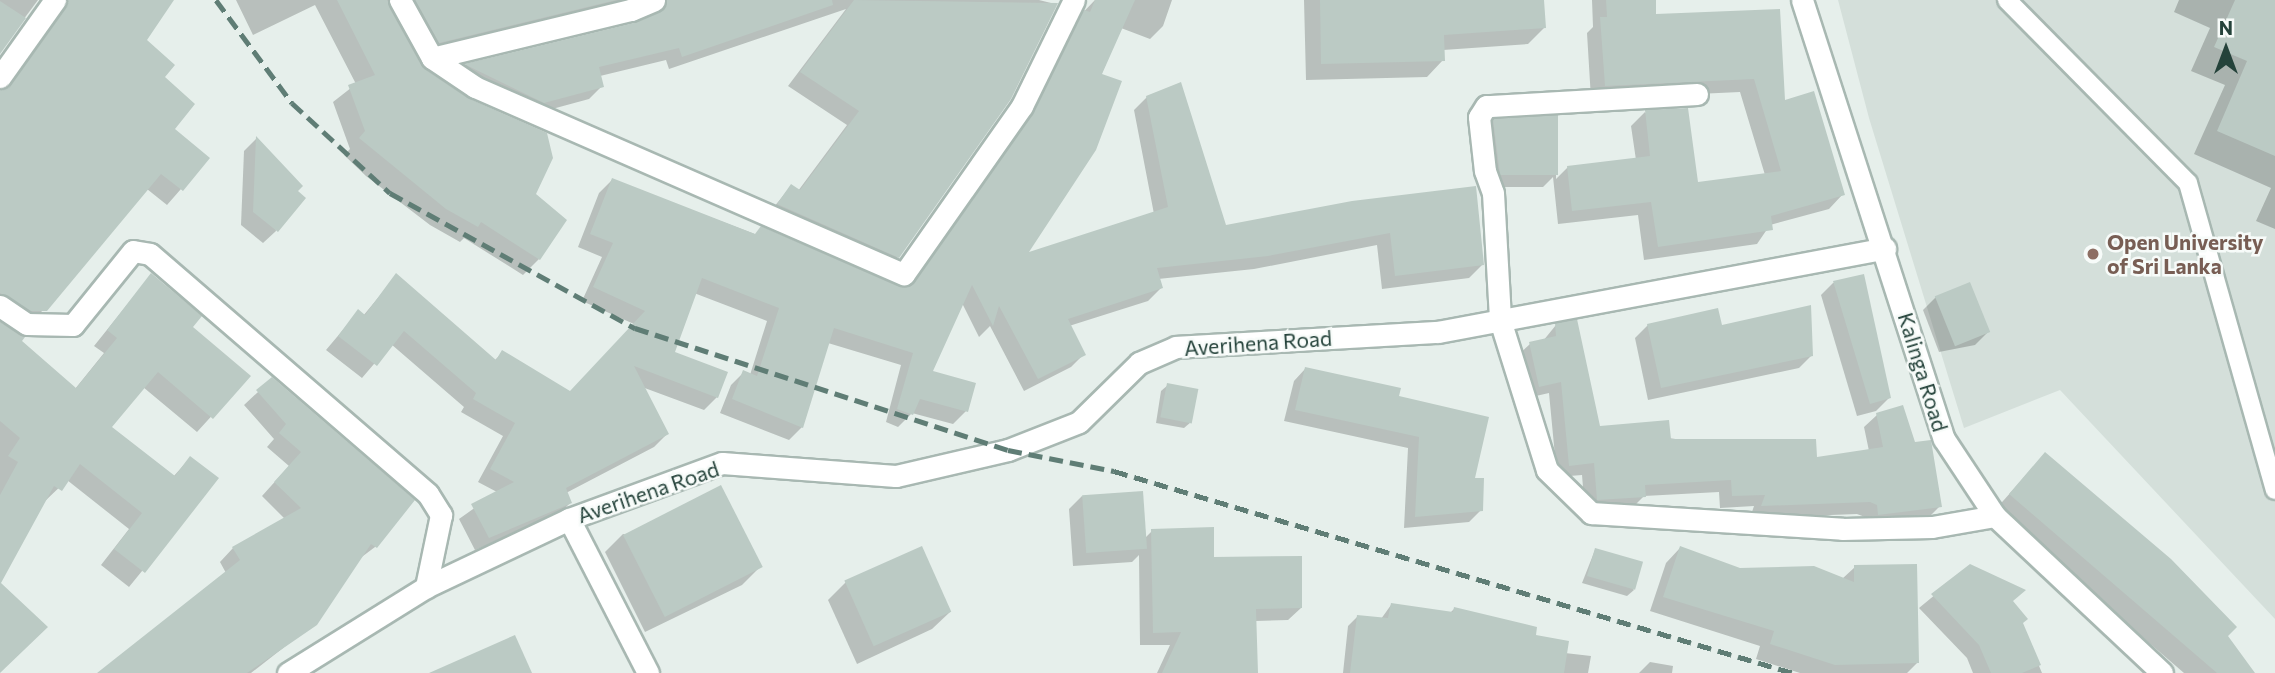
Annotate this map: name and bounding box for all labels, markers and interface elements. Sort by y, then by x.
north arrow [2191,14,2261,84]
text: N [2219,16,2233,39]
place label: Open University of Sri Lanka [2107,229,2263,279]
marker: Open University of Sri Lanka [2085,246,2101,262]
street label: Kalinga Road [1893,309,1953,435]
street label: Averihena Road [1183,325,1333,361]
street label: Averihena Road [574,456,722,528]

